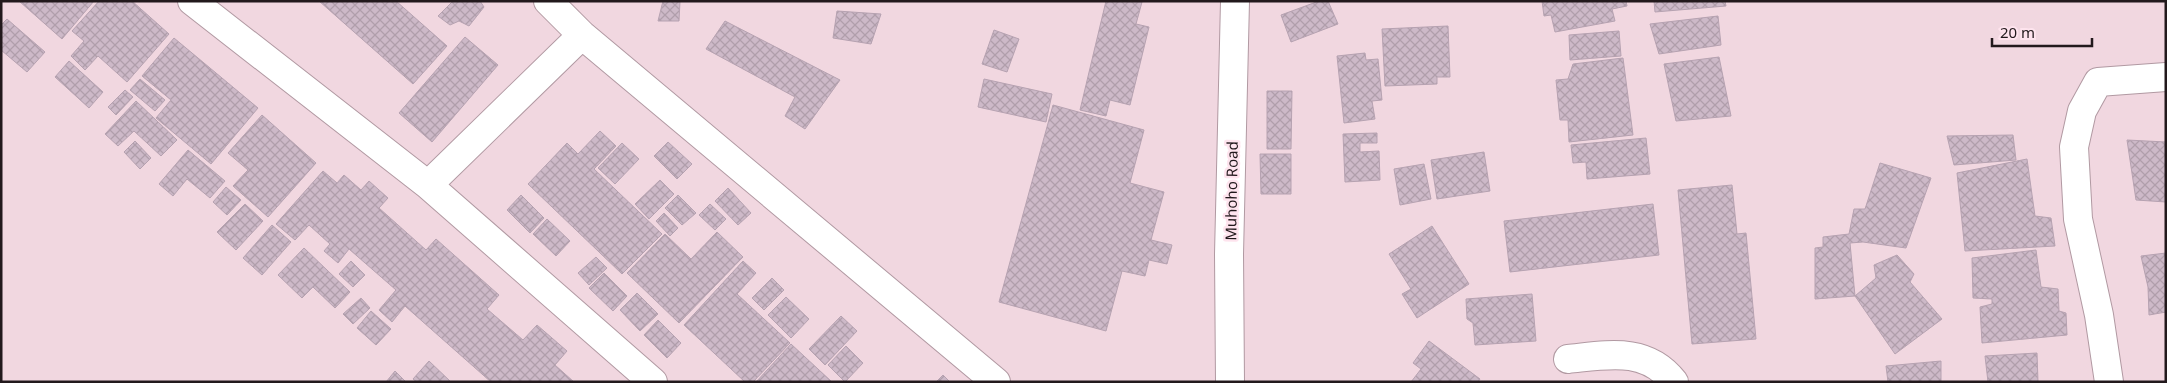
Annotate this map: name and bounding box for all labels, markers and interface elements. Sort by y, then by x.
scale bar [1992,15,2092,47]
text: 20 m [2000,22,2035,42]
street label: Muhoho Road [1220,141,1242,241]

